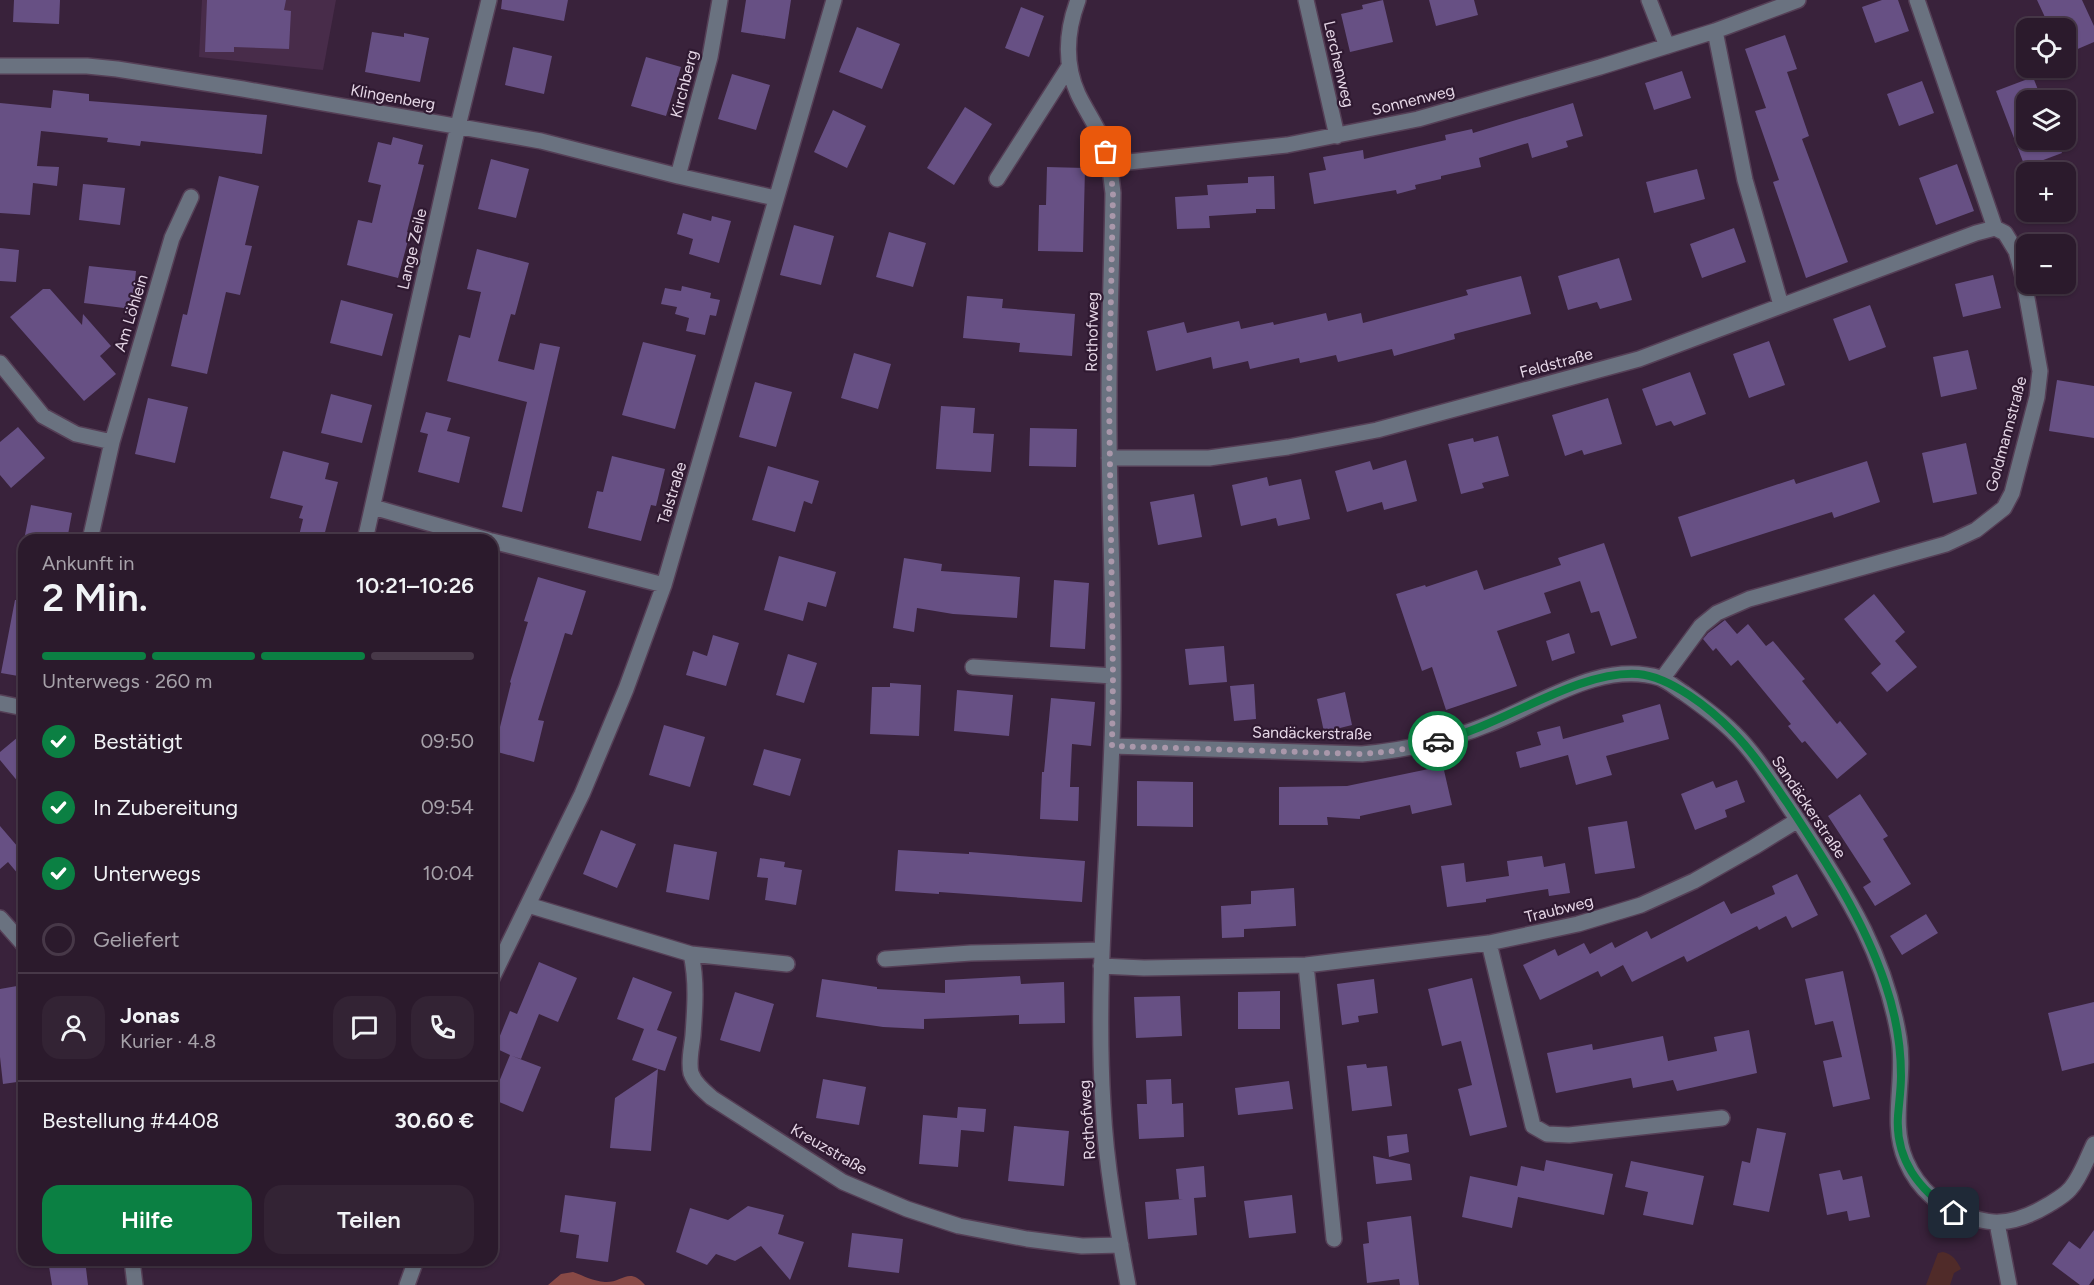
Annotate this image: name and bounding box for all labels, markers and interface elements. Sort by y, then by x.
map controls [2016,18,2076,294]
button: locate [2016,18,2076,78]
street label: Lerchenweg [1320,19,1358,109]
street label: Kirchberg [666,48,702,120]
street label: Klingenberg [349,80,437,114]
street label: Sonnenweg [1369,81,1457,119]
button: layers [2016,90,2076,150]
pin [1080,126,1131,177]
icon: bag [1089,135,1122,168]
button: + [2016,162,2076,222]
street label: Lange Zeile [393,206,431,291]
button: − [2016,234,2076,294]
street label: Am Löhlein [110,272,152,354]
street label: Rothofweg [1082,292,1102,372]
street label: Feldstraße [1517,344,1595,382]
street label: Goldmannstraße [1981,374,2031,494]
street label: Talstraße [654,459,691,527]
text: Ankunft in [42,551,134,575]
text: 10:21–10:26 [356,572,474,599]
text: 2 Min. [42,574,148,621]
text: Unterwegs · 260 m [42,669,212,693]
courier [1408,711,1468,771]
street label: Sandäckerstraße [1252,722,1372,744]
icon: check [42,725,75,758]
icon: car [1422,725,1455,758]
text: Bestätigt [93,728,183,755]
text: 09:50 [420,729,474,753]
street label: Sandäckerstraße [1768,752,1850,862]
icon: check [42,791,75,824]
text: In Zubereitung [93,794,238,821]
text: 09:54 [421,795,474,819]
icon: check [42,857,75,890]
text: Unterwegs [93,860,201,887]
text: 10:04 [423,861,474,885]
street label: Traubweg [1523,891,1595,927]
text: Geliefert [93,926,180,953]
button: person [42,996,105,1059]
button: chat [333,996,396,1059]
button: phone [411,996,474,1059]
text: Jonas [120,1002,179,1029]
text: Kurier · 4.8 [120,1029,216,1053]
street label: Rothofweg [1075,1079,1099,1161]
text: Bestellung #4408 [42,1107,219,1134]
text: 30.60 € [395,1107,474,1134]
street label: Kreuzstraße [787,1119,871,1179]
button: Hilfe [42,1185,252,1254]
button: Teilen [264,1185,474,1254]
pin [1928,1187,1979,1238]
icon: home [1937,1196,1970,1229]

